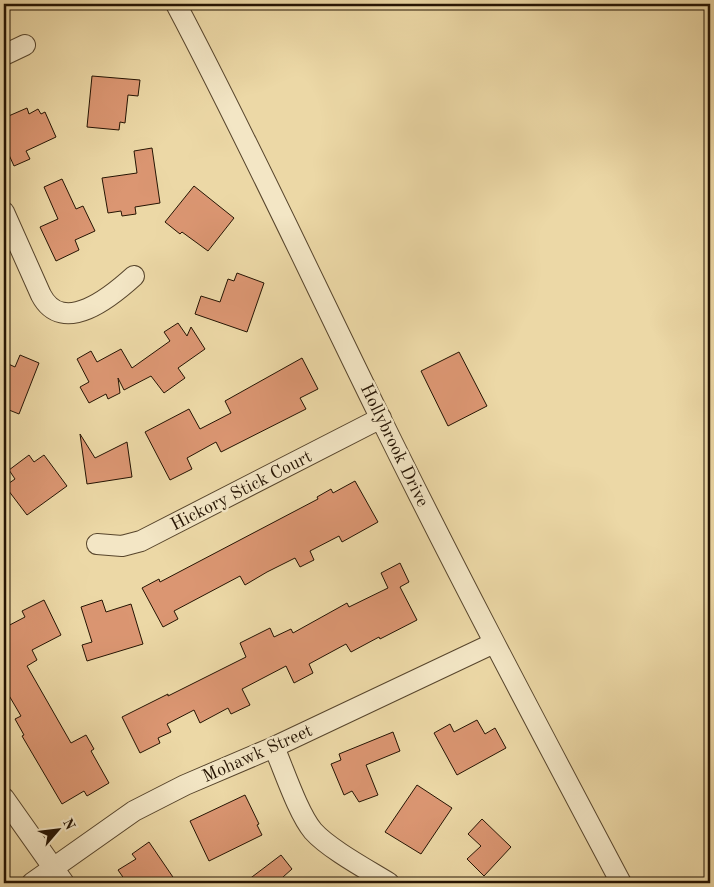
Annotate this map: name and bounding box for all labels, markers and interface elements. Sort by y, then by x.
street label: Hollybrook Drive [357,381,432,510]
street label: Hickory Stick Court [168,447,315,534]
street label: Mohawk Street [200,722,315,786]
north arrow [32,804,82,854]
text: N [60,816,77,833]

